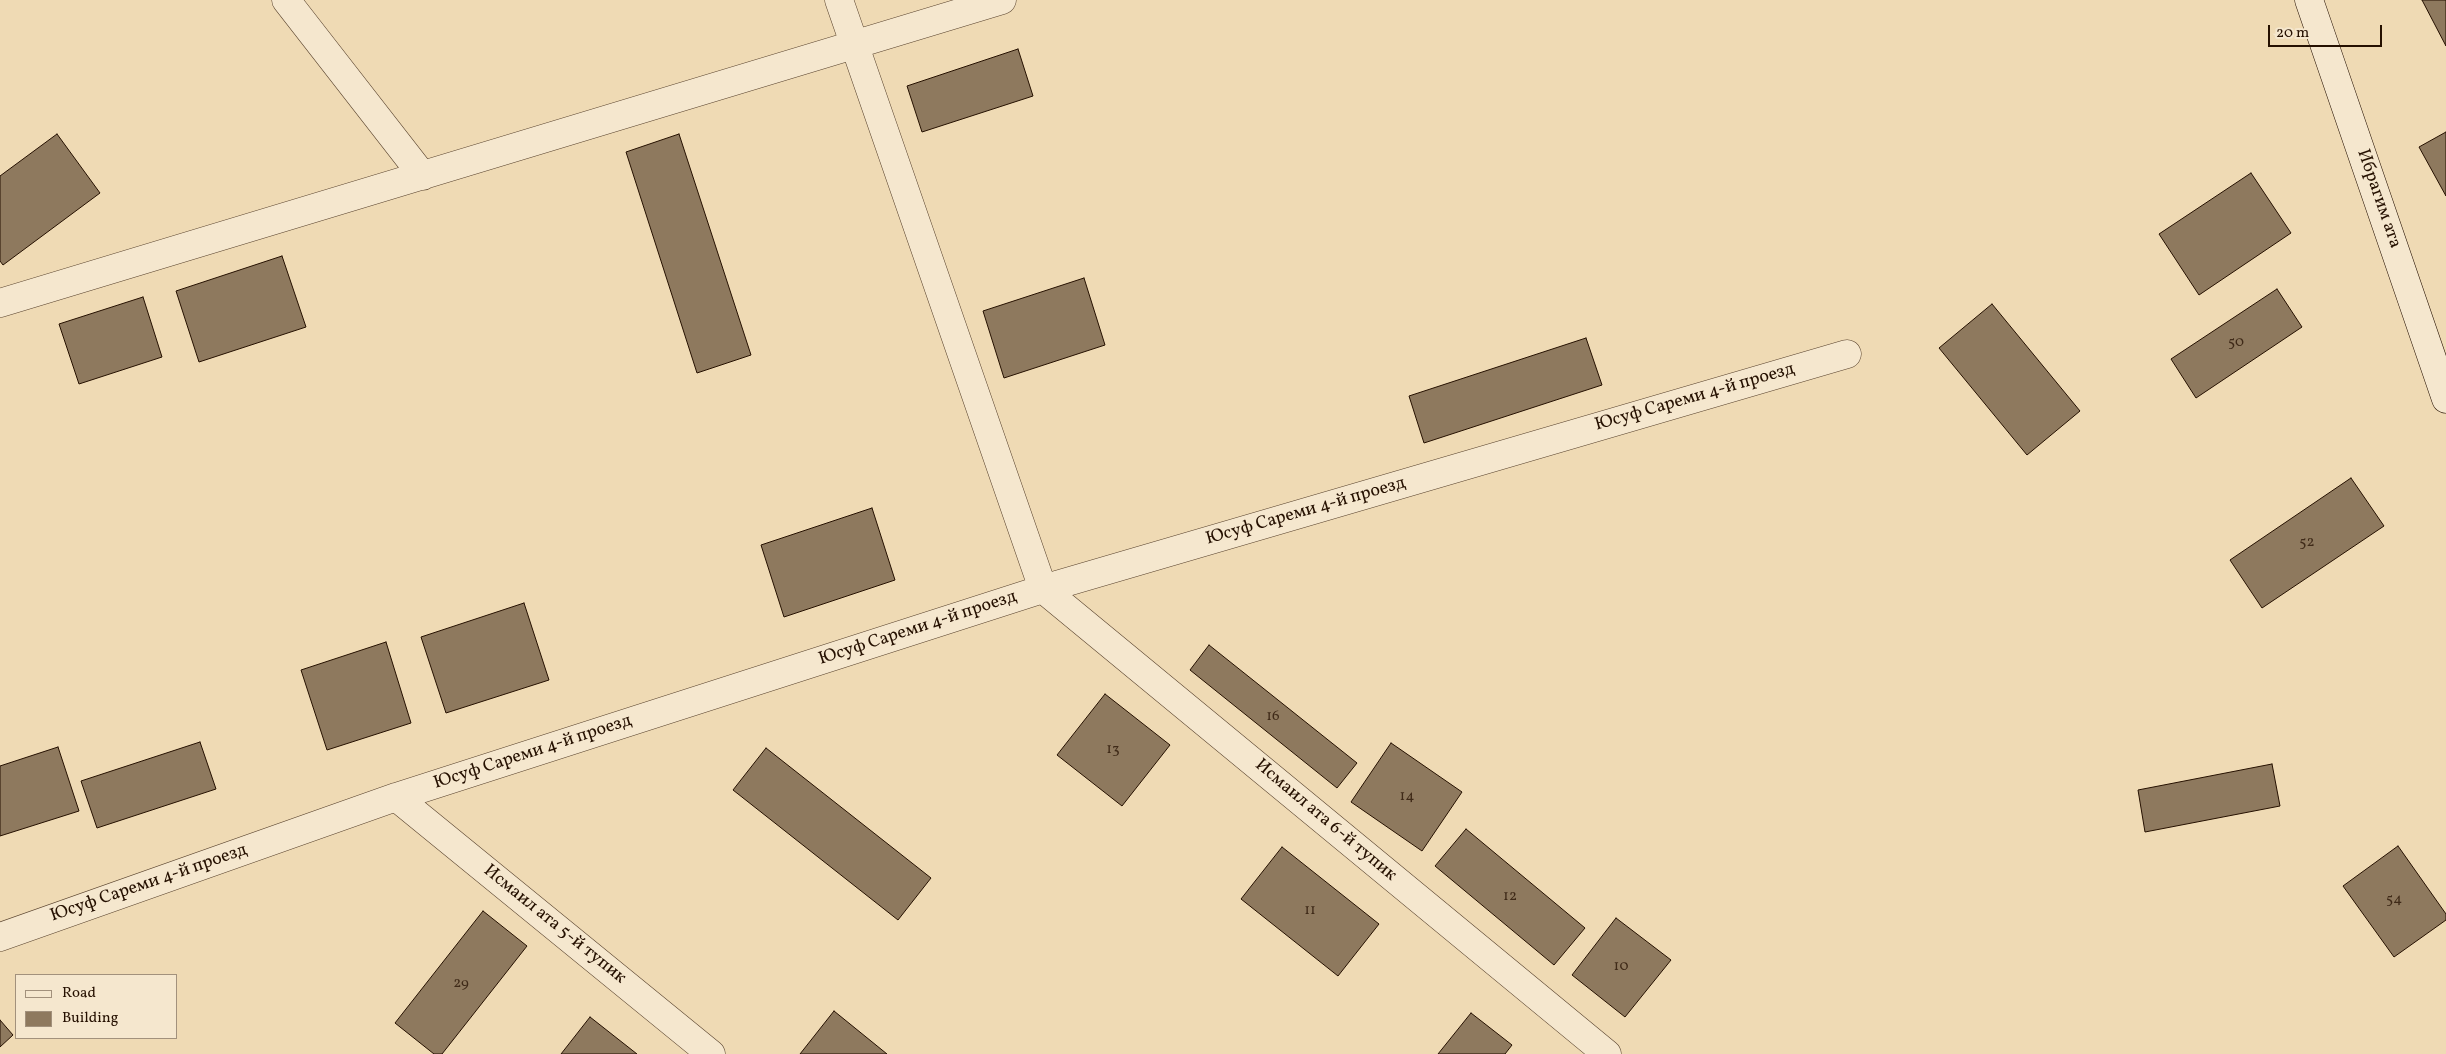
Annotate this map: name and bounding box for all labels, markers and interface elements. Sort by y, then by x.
scale bar [2271,15,2385,47]
text: 20 m [2276,23,2309,44]
street label: Ибрагим ата [2351,147,2405,251]
house number: 50 [2228,334,2244,352]
street label: Юсуф Сареми 4-й проезд [1593,359,1797,437]
street label: Юсуф Сареми 4-й проезд [1204,473,1408,551]
house number: 52 [2299,534,2315,552]
street label: Юсуф Сареми 4-й проезд [816,587,1020,671]
house number: 16 [1266,708,1280,726]
street label: Юсуф Сареми 4-й проезд [431,711,635,795]
house number: 13 [1106,741,1120,759]
street label: Исмаил ата 6-й тупик [1250,755,1400,887]
house number: 14 [1400,788,1414,806]
street label: Юсуф Сареми 4-й проезд [48,840,250,928]
street label: Исмаил ата 5-й тупик [478,861,630,989]
house number: 12 [1503,888,1517,906]
house number: 54 [2386,891,2402,909]
house number: 11 [1304,902,1316,920]
house number: 10 [1614,958,1628,976]
legend [15,974,178,1039]
house number: 29 [453,975,469,993]
text: Road [62,983,96,1004]
text: Building [62,1008,118,1029]

